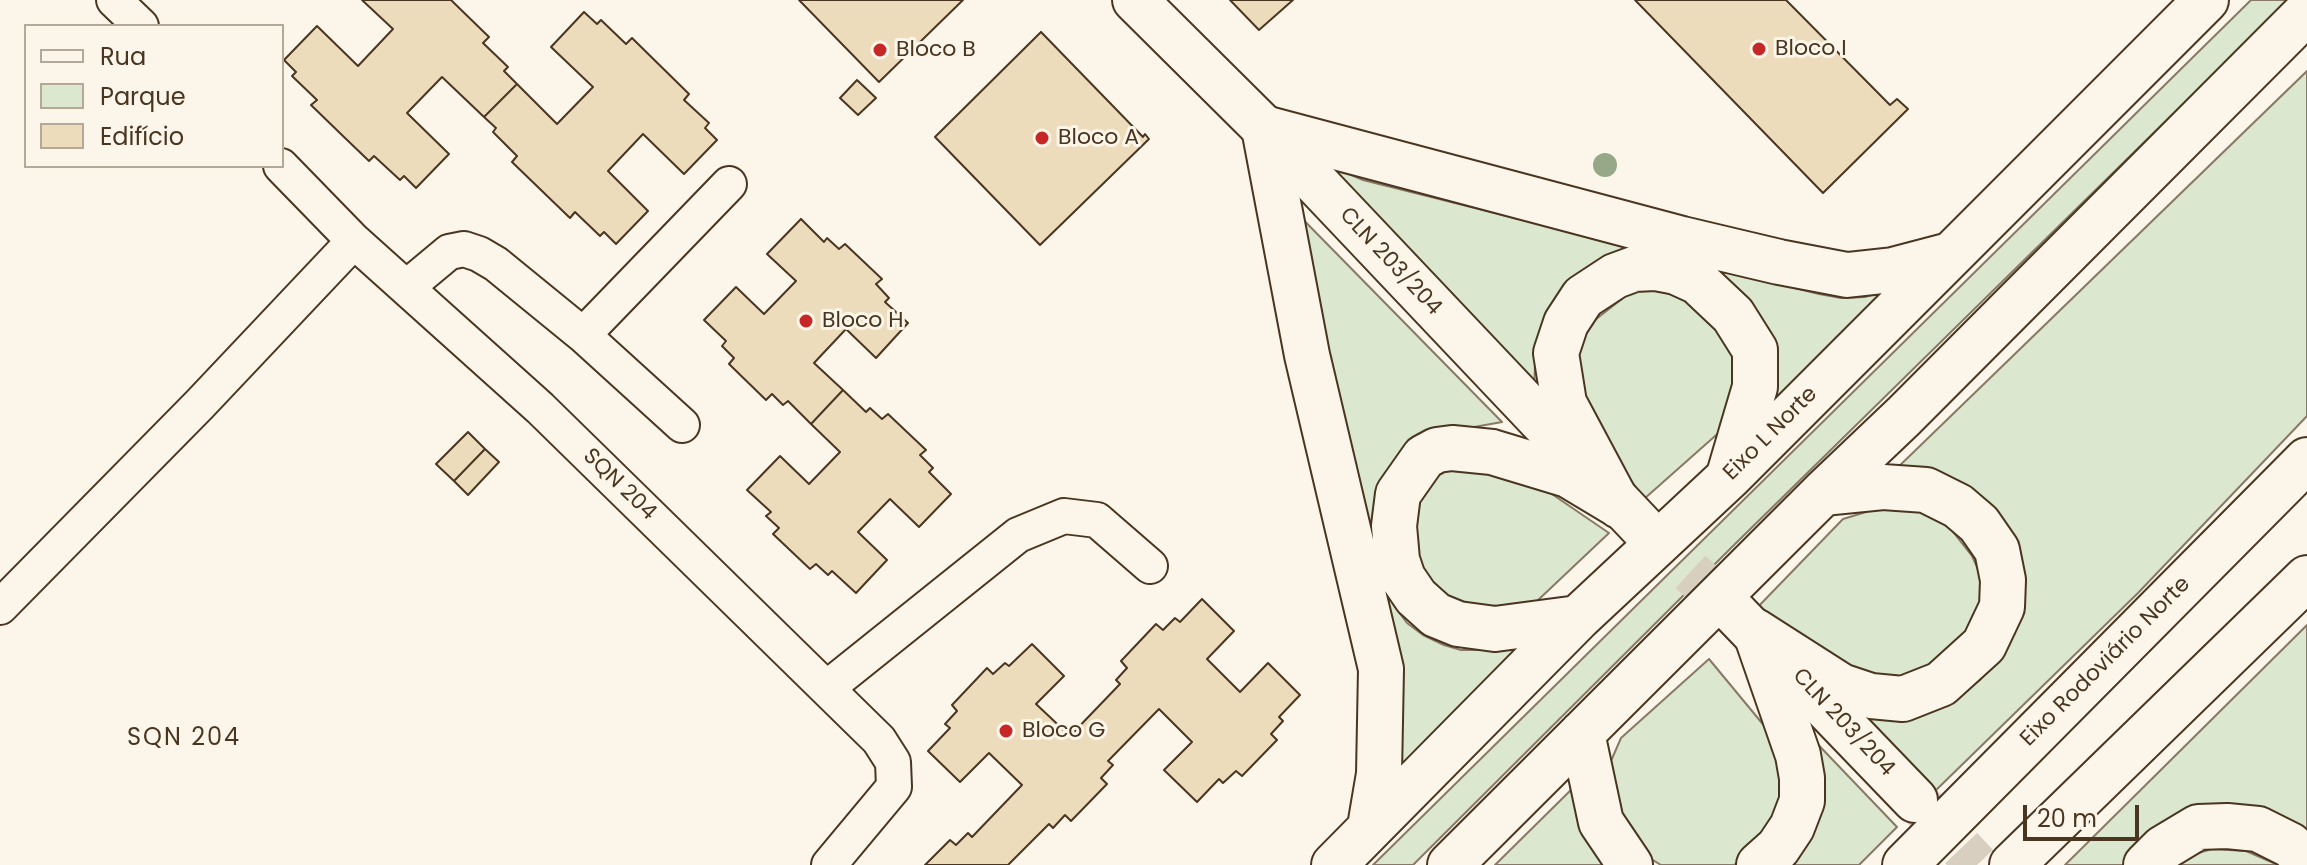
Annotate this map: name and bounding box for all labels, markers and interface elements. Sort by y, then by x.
legend [24,24,284,168]
place label: Bloco I [1775,36,1847,62]
place label: Bloco B [896,37,976,63]
text: Rua [100,40,146,73]
marker: Bloco I [1750,40,1768,58]
marker: Bloco B [871,41,889,59]
text: Parque [100,80,186,113]
text: Edifício [100,120,184,153]
place label: Bloco A [1058,125,1139,151]
marker: Bloco A [1033,129,1051,147]
street label: CLN 203/204 [1333,203,1447,321]
place label: Bloco H [822,308,904,334]
marker: Bloco H [797,312,815,330]
street label: Eixo L Norte [1719,382,1823,486]
street label: SQN 204 [577,444,661,526]
street label: Eixo Rodoviário Norte [2016,572,2196,752]
street label: CLN 203/204 [1786,664,1900,782]
place label: Bloco G [1022,718,1105,744]
marker: Bloco G [997,722,1015,740]
district label: SQN 204 [127,725,241,753]
scale bar [2027,789,2143,839]
text: 20 m [2037,802,2097,835]

